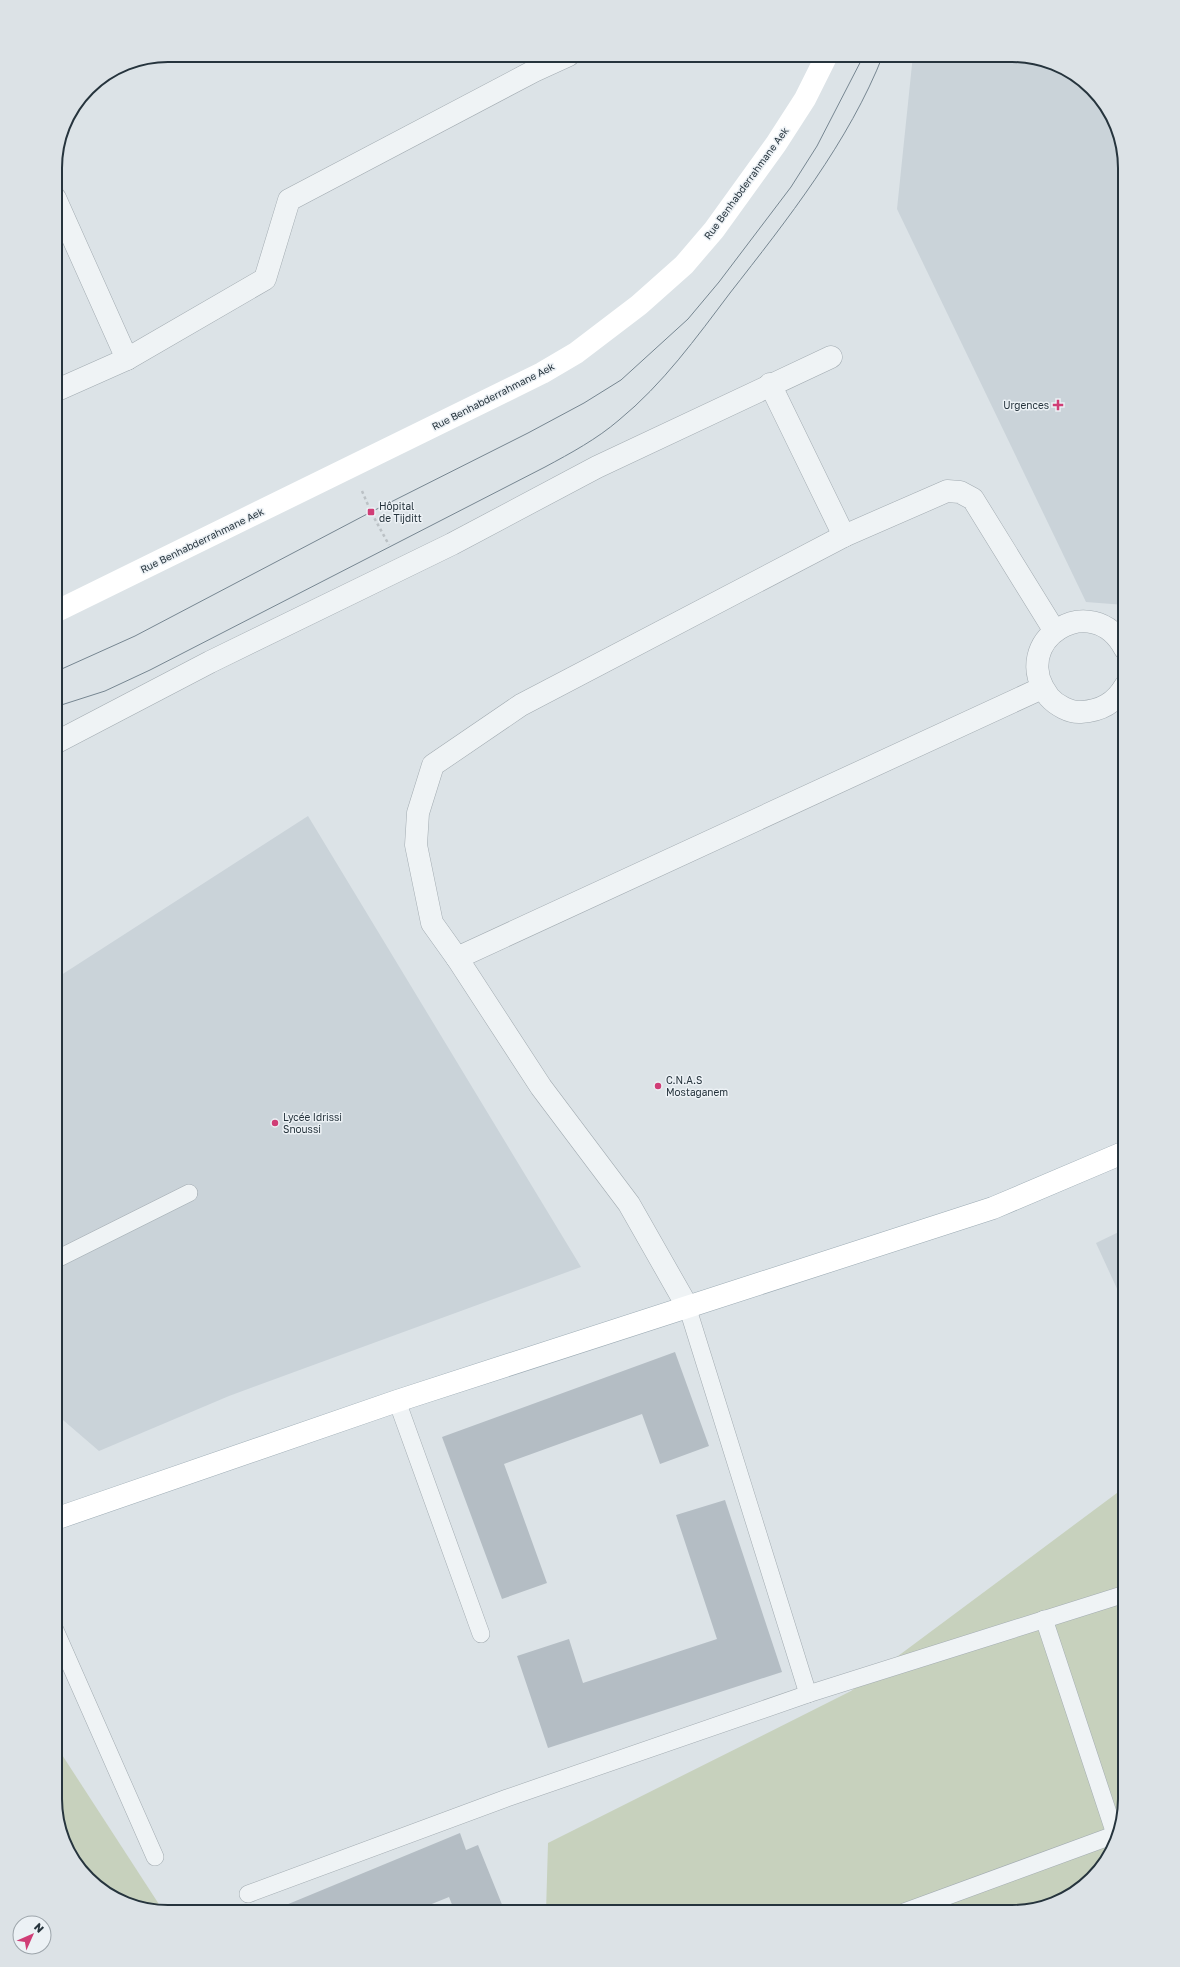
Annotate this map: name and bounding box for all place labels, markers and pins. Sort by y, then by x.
place label: Urgences [1003,399,1049,411]
marker: Urgences [1052,399,1064,411]
place label: Hôpital de Tijditt [379,500,422,524]
marker: Hôpital de Tijditt [366,507,376,517]
place label: C.N.A.S Mostaganem [666,1074,728,1098]
marker: C.N.A.S Mostaganem [653,1081,663,1091]
place label: Lycée Idrissi Snoussi [283,1111,342,1135]
marker: Lycée Idrissi Snoussi [270,1118,280,1128]

